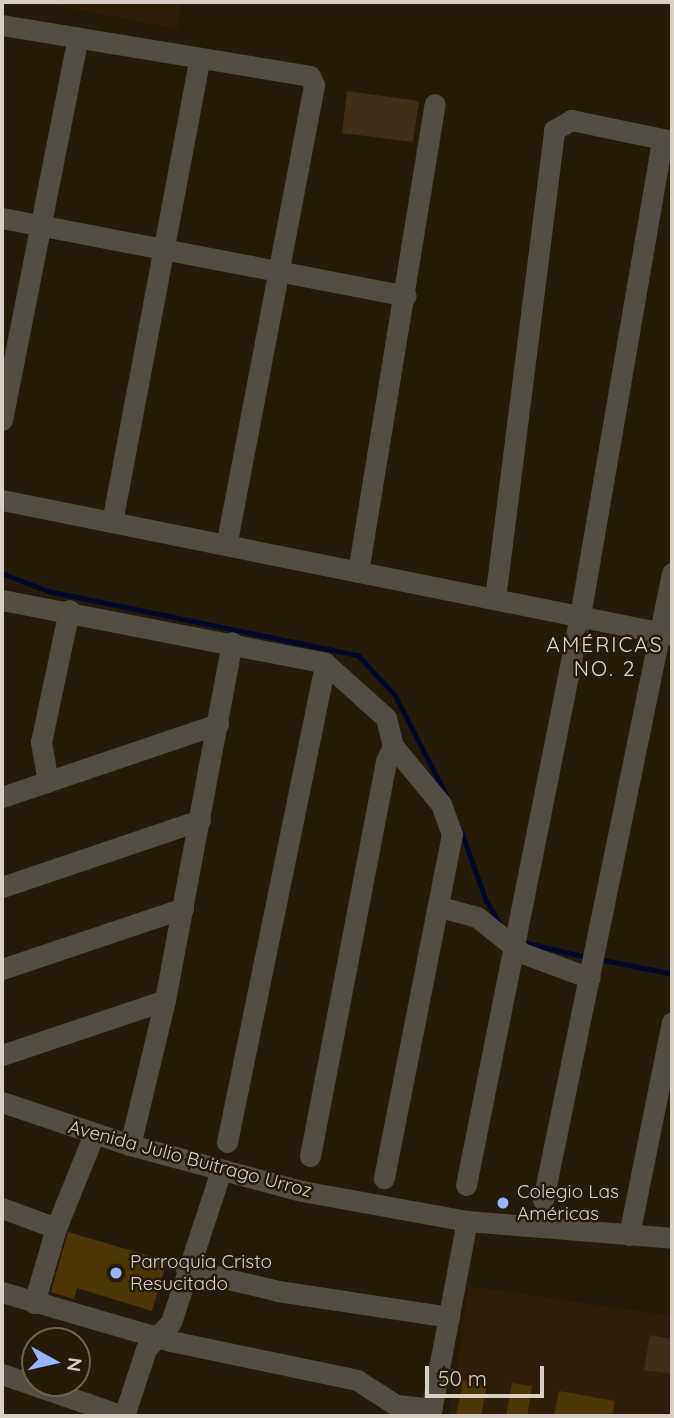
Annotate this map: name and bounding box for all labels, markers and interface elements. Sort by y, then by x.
district label: AMÉRICAS NO. 2 [547,631,663,681]
street label: Avenida Julio Buitrago Urroz [66,1115,314,1203]
place label: Colegio Las Américas [517,1181,619,1225]
marker: Colegio Las Américas [495,1195,511,1211]
place label: Parroquia Cristo Resucitado [130,1251,272,1295]
marker: Parroquia Cristo Resucitado [108,1265,124,1281]
north arrow [21,1327,91,1397]
scale bar [429,1352,548,1396]
text: N [62,1356,88,1373]
text: 50 m [438,1365,487,1391]

